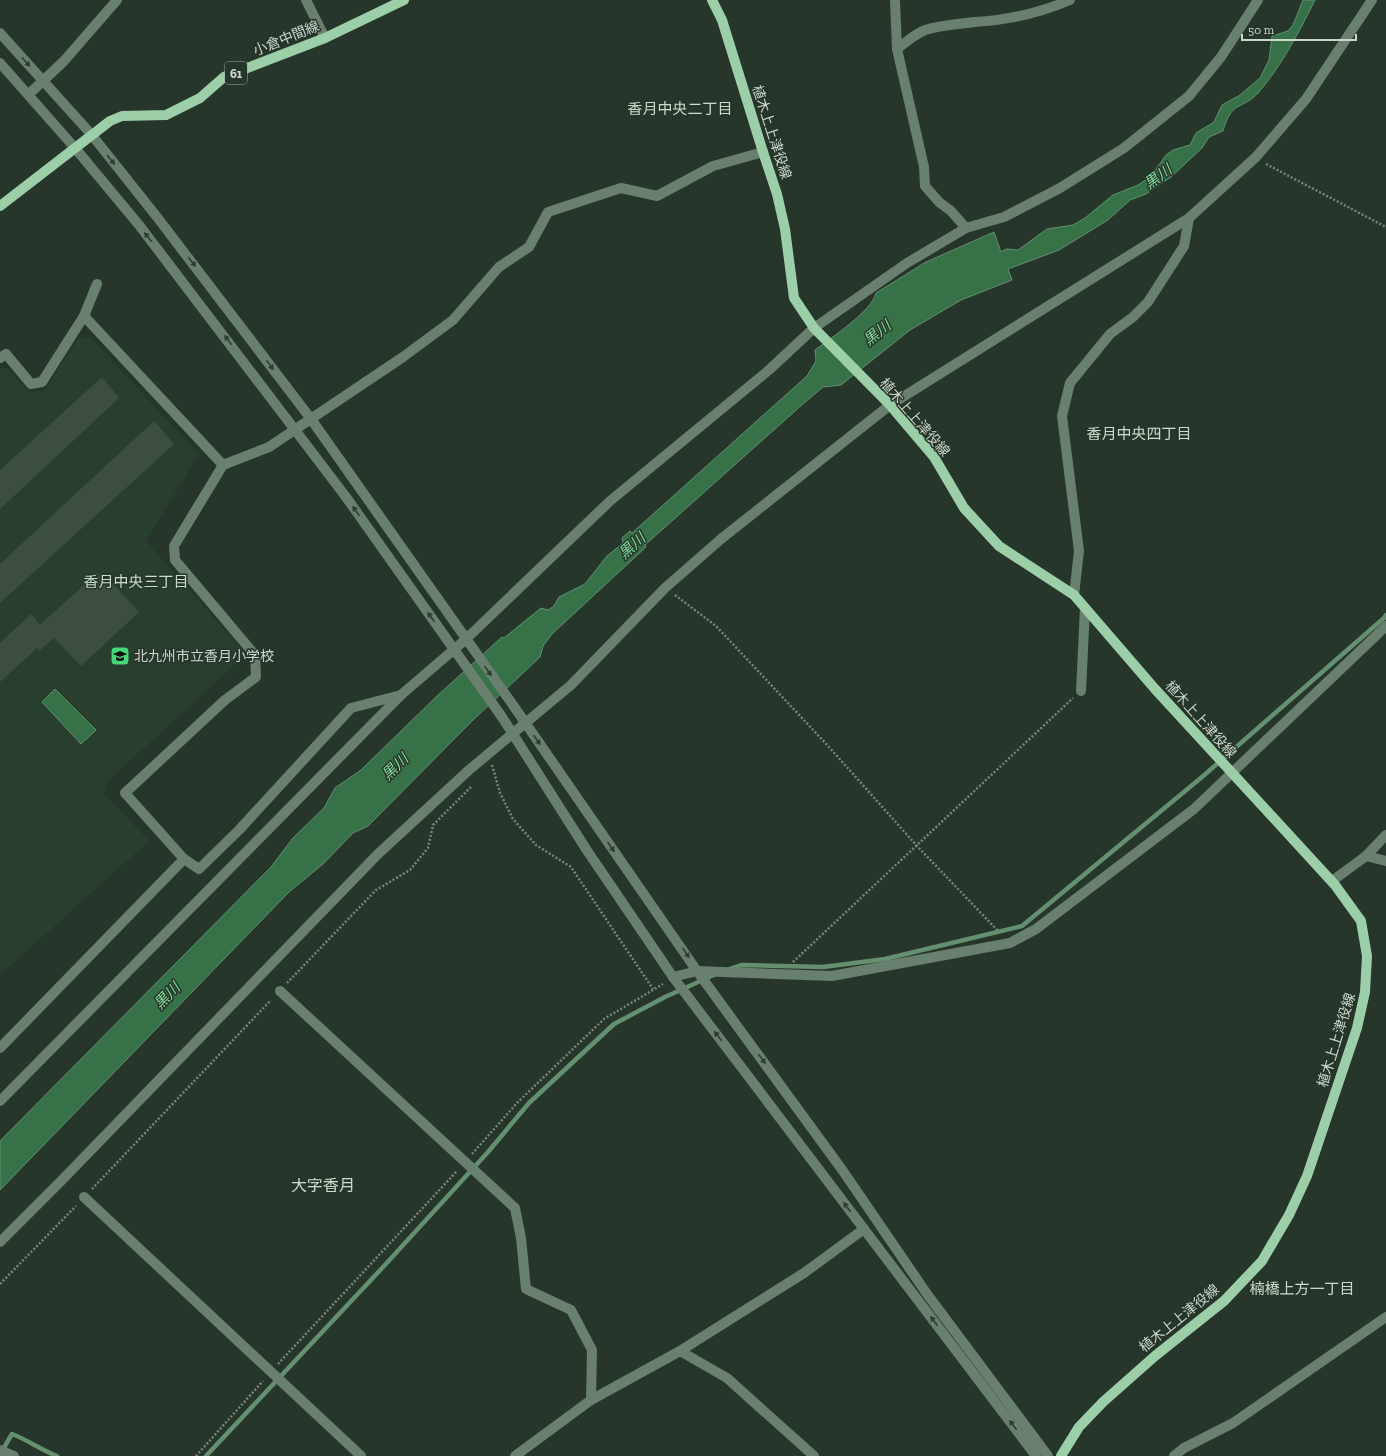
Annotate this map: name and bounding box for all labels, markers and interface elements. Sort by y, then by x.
scale bar [1242,16,1356,42]
street label: 小倉中間線 [251,17,322,59]
text: 50 m [1248,23,1275,37]
one-way arrow [22,56,31,67]
road number: 61 [225,62,247,84]
street label: 植木上上津役線 [748,83,795,181]
district label: 香月中央二丁目 [627,100,733,118]
one-way arrow [107,154,116,165]
water label: 黒川 [1141,160,1177,193]
one-way arrow [144,232,153,243]
one-way arrow [188,256,197,267]
water label: 黒川 [860,315,896,349]
one-way arrow [223,335,232,346]
one-way arrow [266,360,275,371]
street label: 植木上上津役線 [876,375,953,460]
district label: 香月中央四丁目 [1086,425,1192,443]
one-way arrow [353,506,361,516]
water label: 黒川 [615,528,651,563]
district label: 香月中央三丁目 [83,573,189,591]
one-way arrow [427,612,435,623]
school or university icon: 北九州市立香月小学校 [109,645,131,667]
place label: 北九州市立香月小学校 [134,648,274,665]
one-way arrow [484,666,492,676]
street label: 植木上上津役線 [1162,677,1240,761]
one-way arrow [533,735,541,745]
water label: 黒川 [378,749,413,784]
one-way arrow [607,842,615,852]
one-way arrow [682,948,690,958]
water label: 黒川 [150,978,185,1013]
street label: 植木上上津役線 [1314,991,1359,1089]
one-way arrow [714,1031,722,1042]
one-way arrow [758,1053,766,1064]
district label: 大字香月 [291,1176,355,1195]
one-way arrow [843,1201,851,1212]
district label: 楠橋上方一丁目 [1249,1280,1355,1298]
street label: 植木上上津役線 [1136,1281,1223,1356]
one-way arrow [930,1316,938,1327]
one-way arrow [1009,1419,1017,1430]

